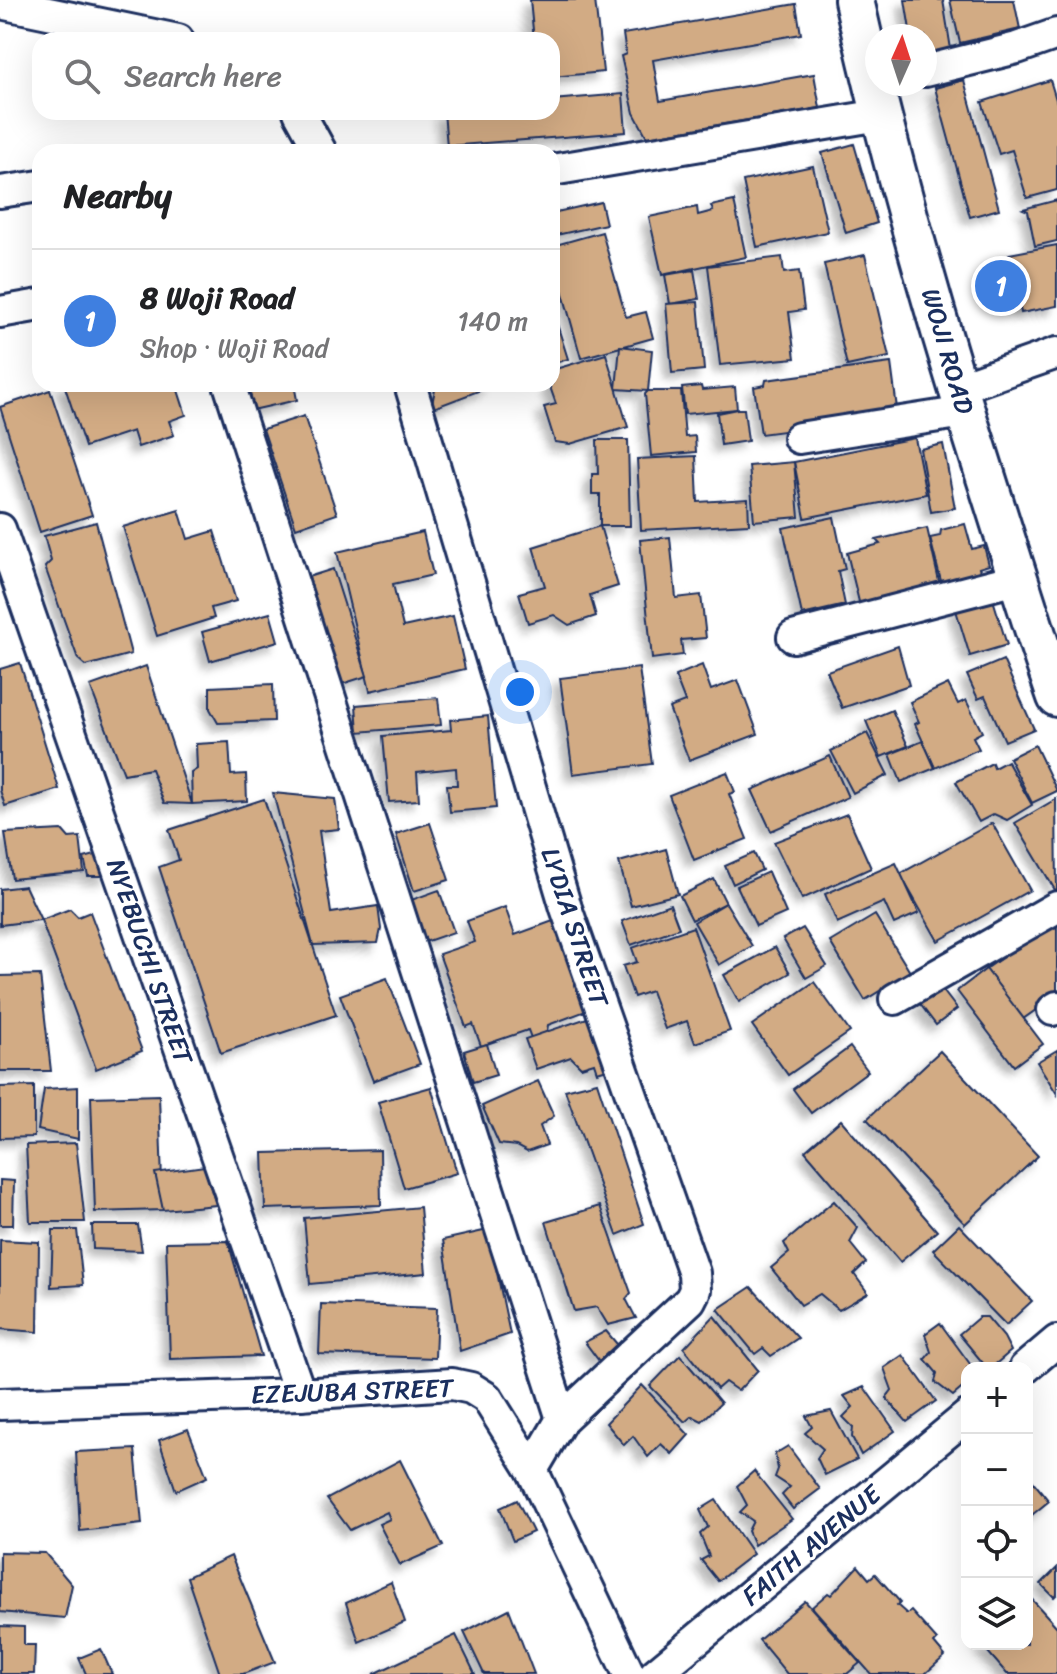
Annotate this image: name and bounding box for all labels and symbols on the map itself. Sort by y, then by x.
north arrow [865,24,937,96]
pin: 1 [975,256,1027,316]
street label: WOJI ROAD [908,283,988,420]
your location [500,672,540,712]
street label: LYDIA STREET [528,841,623,1014]
street label: NYEBUCHI STREET [93,852,207,1072]
street label: EZEJUBA STREET [250,1364,455,1418]
street label: FAITH AVENUE [731,1471,892,1618]

